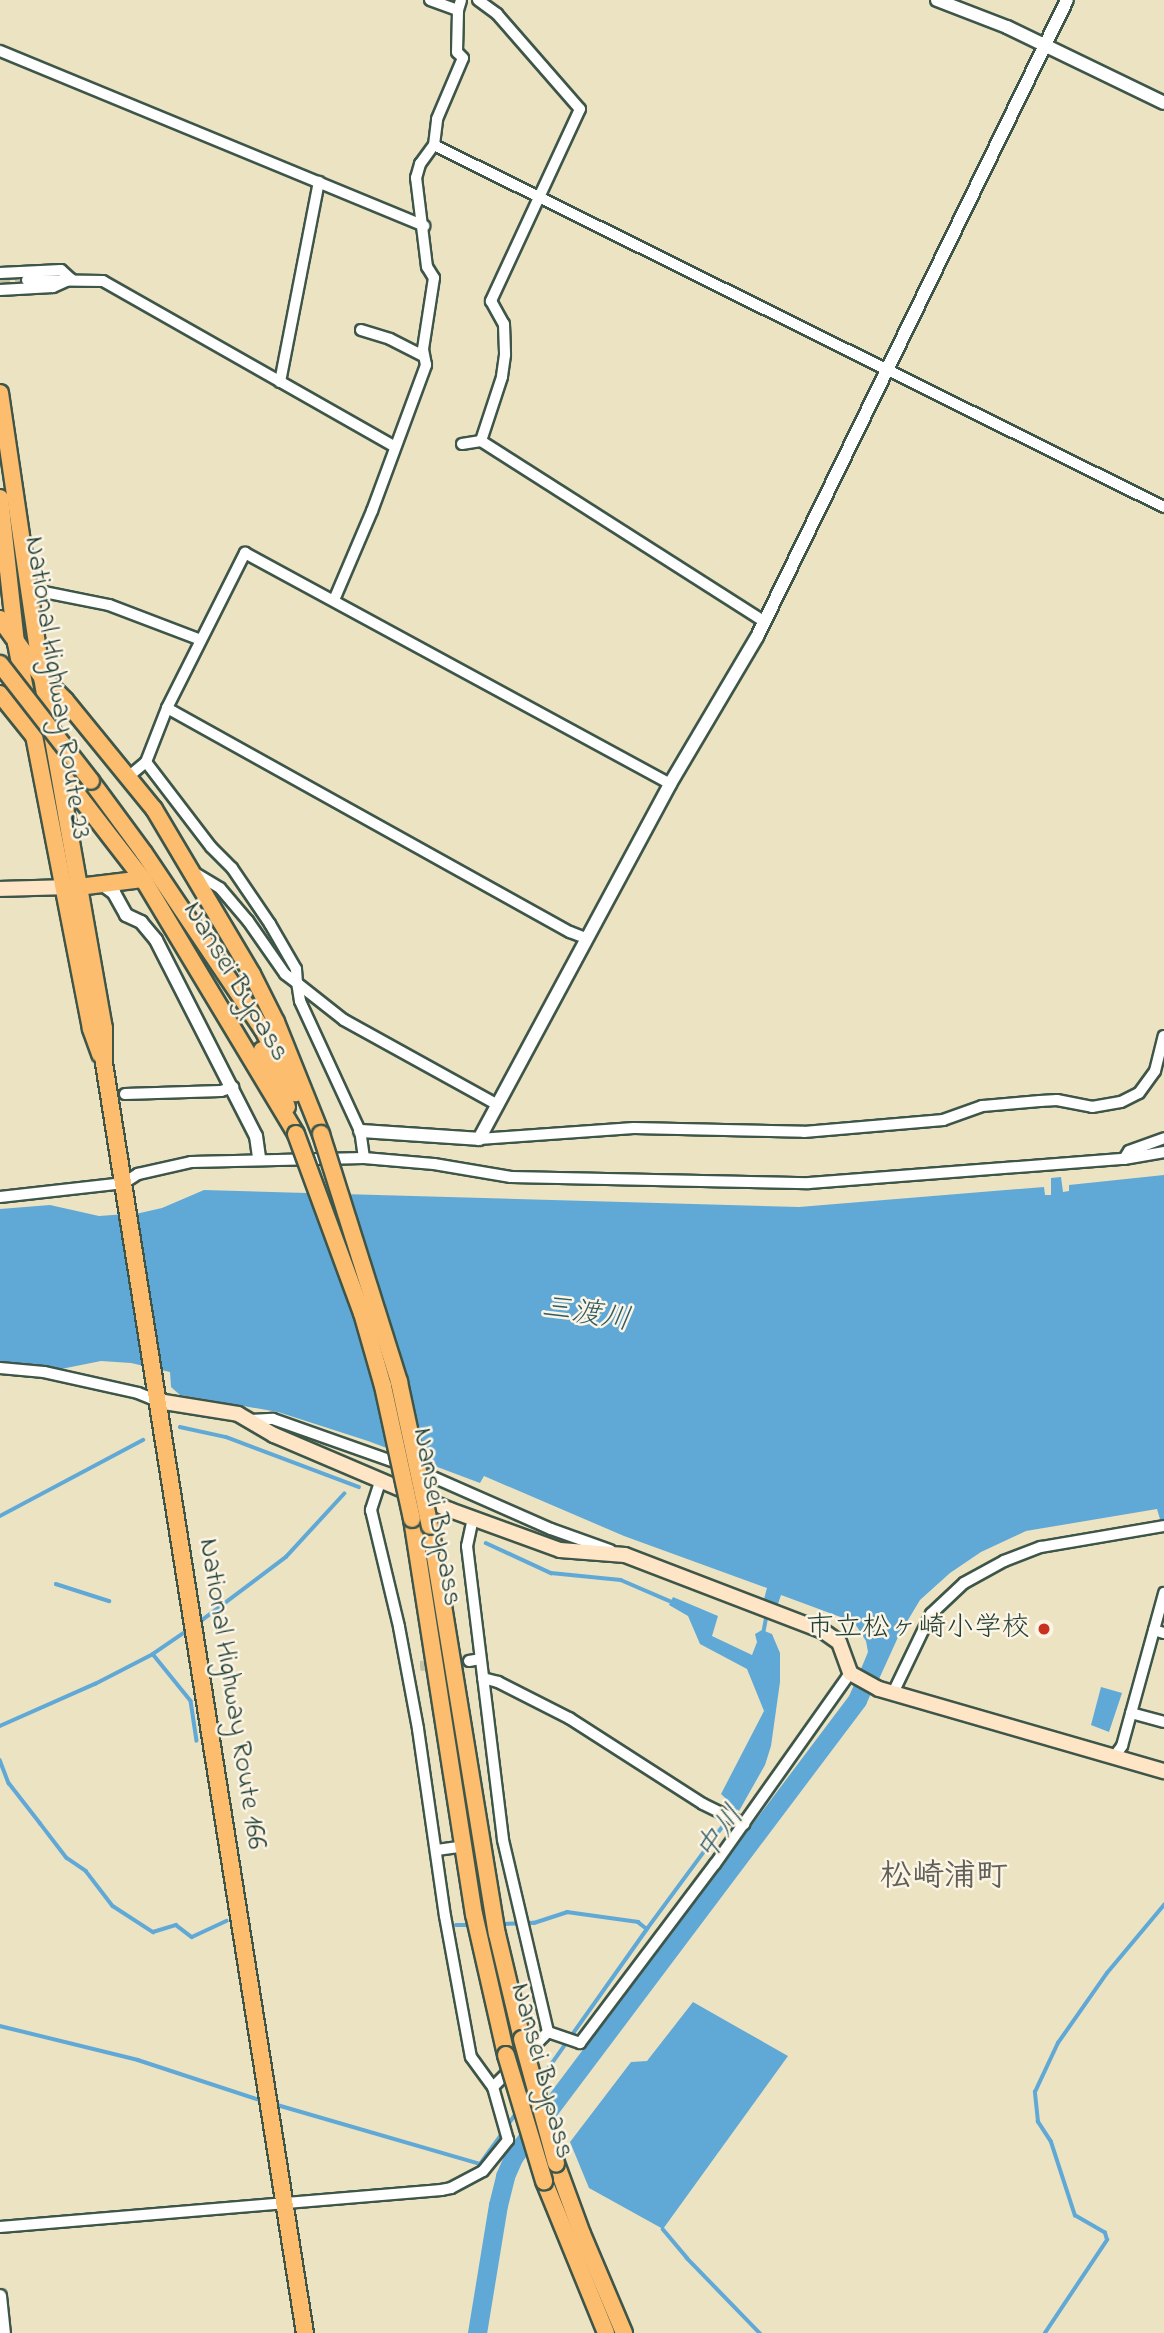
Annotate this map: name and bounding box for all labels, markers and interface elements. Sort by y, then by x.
street label: National Highway Route 23 [15,534,97,842]
street label: Nansei Bypass [174,896,296,1068]
water label: 三渡川 [539,1290,633,1340]
street label: Nansei Bypass [404,1425,468,1609]
street label: National Highway Route 166 [190,1536,272,1852]
place label: 市立松ヶ崎小学校 [806,1612,1030,1646]
marker: 市立松ヶ崎小学校 [1036,1621,1052,1637]
water label: 中川 [689,1799,753,1869]
district label: 松崎浦町 [880,1859,1008,1897]
street label: Nansei Bypass [501,1980,581,2162]

